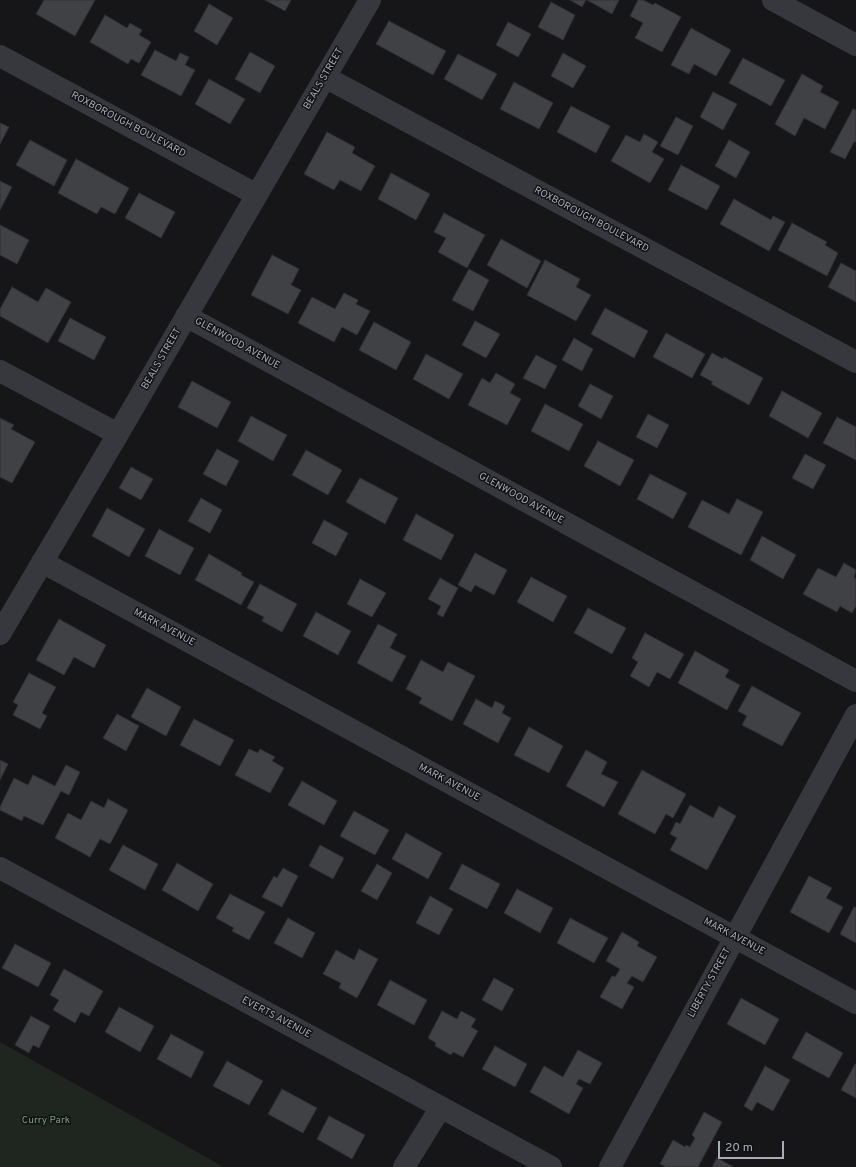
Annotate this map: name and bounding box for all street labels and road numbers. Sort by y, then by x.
street label: BEALS STREET [302,46,346,112]
street label: ROXBOROUGH BOULEVARD [69,90,187,160]
street label: ROXBOROUGH BOULEVARD [532,185,650,255]
street label: GLENWOOD AVENUE [192,316,282,372]
street label: BEALS STREET [140,326,184,392]
street label: GLENWOOD AVENUE [476,471,566,527]
street label: MARK AVENUE [131,607,197,649]
street label: MARK AVENUE [416,762,482,804]
street label: MARK AVENUE [701,916,767,958]
street label: LIBERTY STREET [686,946,734,1020]
street label: EVERTS AVENUE [239,995,313,1041]

